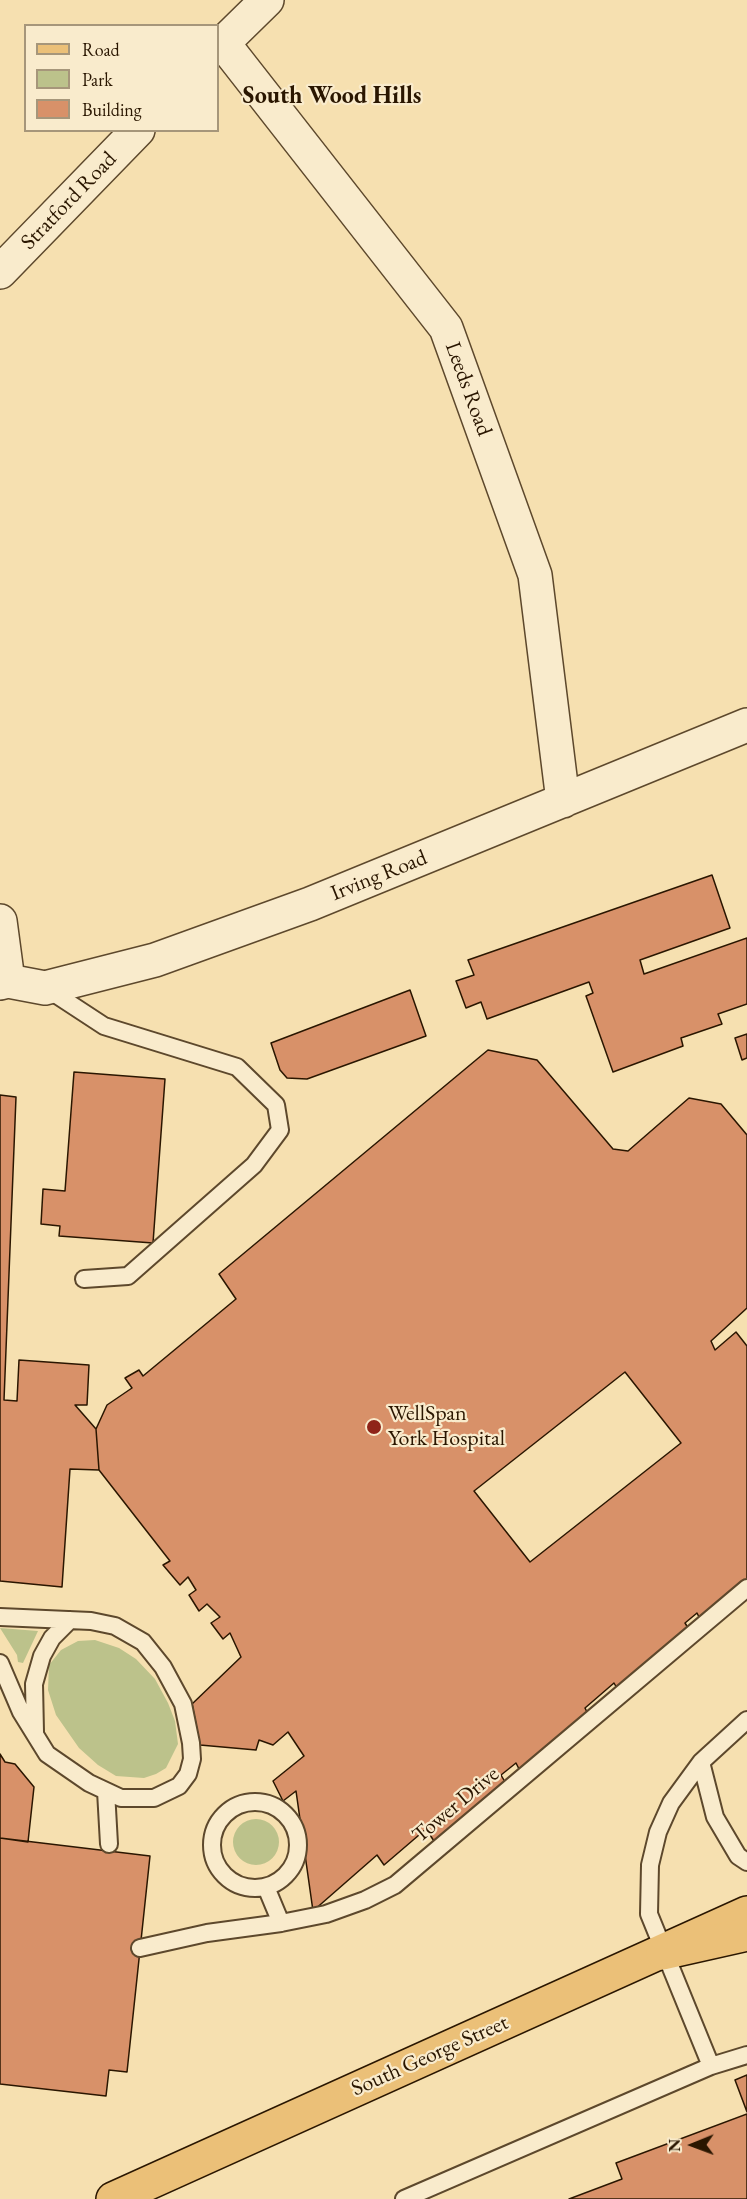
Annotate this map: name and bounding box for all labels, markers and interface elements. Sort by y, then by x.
legend [24,24,219,132]
text: Road [82,38,120,61]
text: Park [82,68,113,91]
district label: South Wood Hills [243,82,421,110]
text: Building [82,98,142,121]
street label: Stratford Road [16,146,122,256]
street label: Leeds Road [439,338,497,440]
street label: Irving Road [327,845,431,907]
place label: WellSpan York Hospital [388,1401,505,1452]
marker: WellSpan York Hospital [365,1418,383,1436]
street label: Tower Drive [407,1761,505,1849]
street label: South George Street [347,2010,513,2102]
north arrow [663,2115,723,2175]
text: N [664,2139,685,2152]

